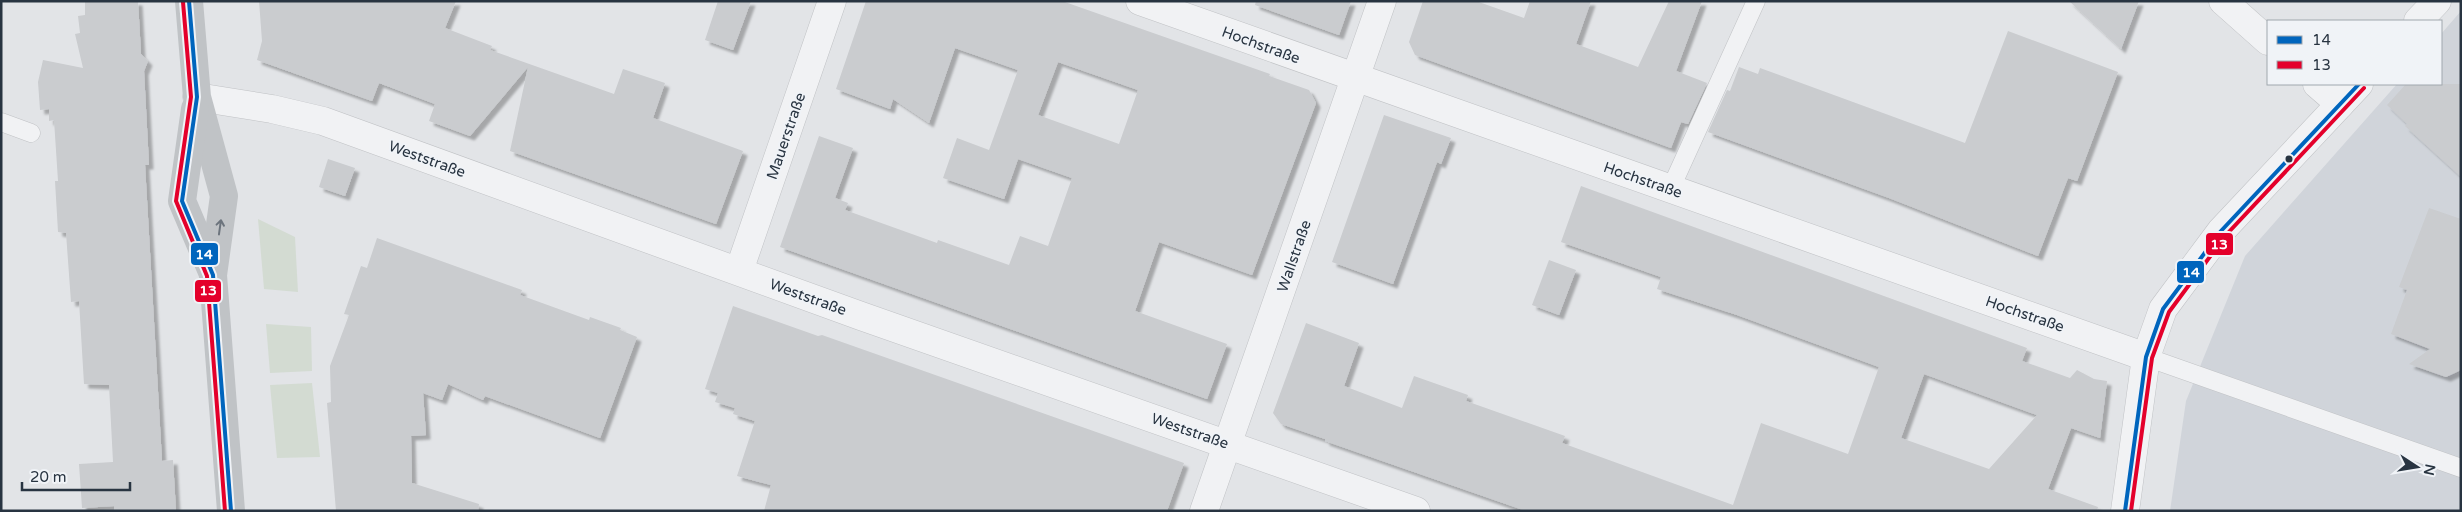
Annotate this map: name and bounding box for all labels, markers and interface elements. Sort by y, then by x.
legend [2267,20,2442,85]
street label: Hochstraße [1219,23,1303,67]
text: 14 [2312,31,2331,49]
text: 13 [2312,56,2331,74]
street label: Mauerstraße [763,90,809,182]
street label: Weststraße [386,137,468,181]
unlabelled marker [2284,154,2294,164]
street label: Hochstraße [1601,158,1685,202]
street label: Wallstraße [1273,218,1315,294]
one-way arrow [215,219,225,235]
line badge: 13 [2205,232,2234,256]
text: 13 [2210,236,2228,253]
line badge: 14 [190,242,219,266]
text: 14 [195,246,213,263]
line badge: 14 [2176,260,2205,284]
text: 14 [2182,264,2200,281]
street label: Weststraße [767,275,849,319]
line badge: 13 [194,279,222,303]
text: 13 [199,282,217,299]
street label: Hochstraße [1983,292,2067,336]
street label: Weststraße [1149,409,1231,453]
north arrow [2392,442,2442,492]
scale bar [22,460,130,492]
text: N [2420,462,2439,477]
text: 20 m [30,468,67,486]

